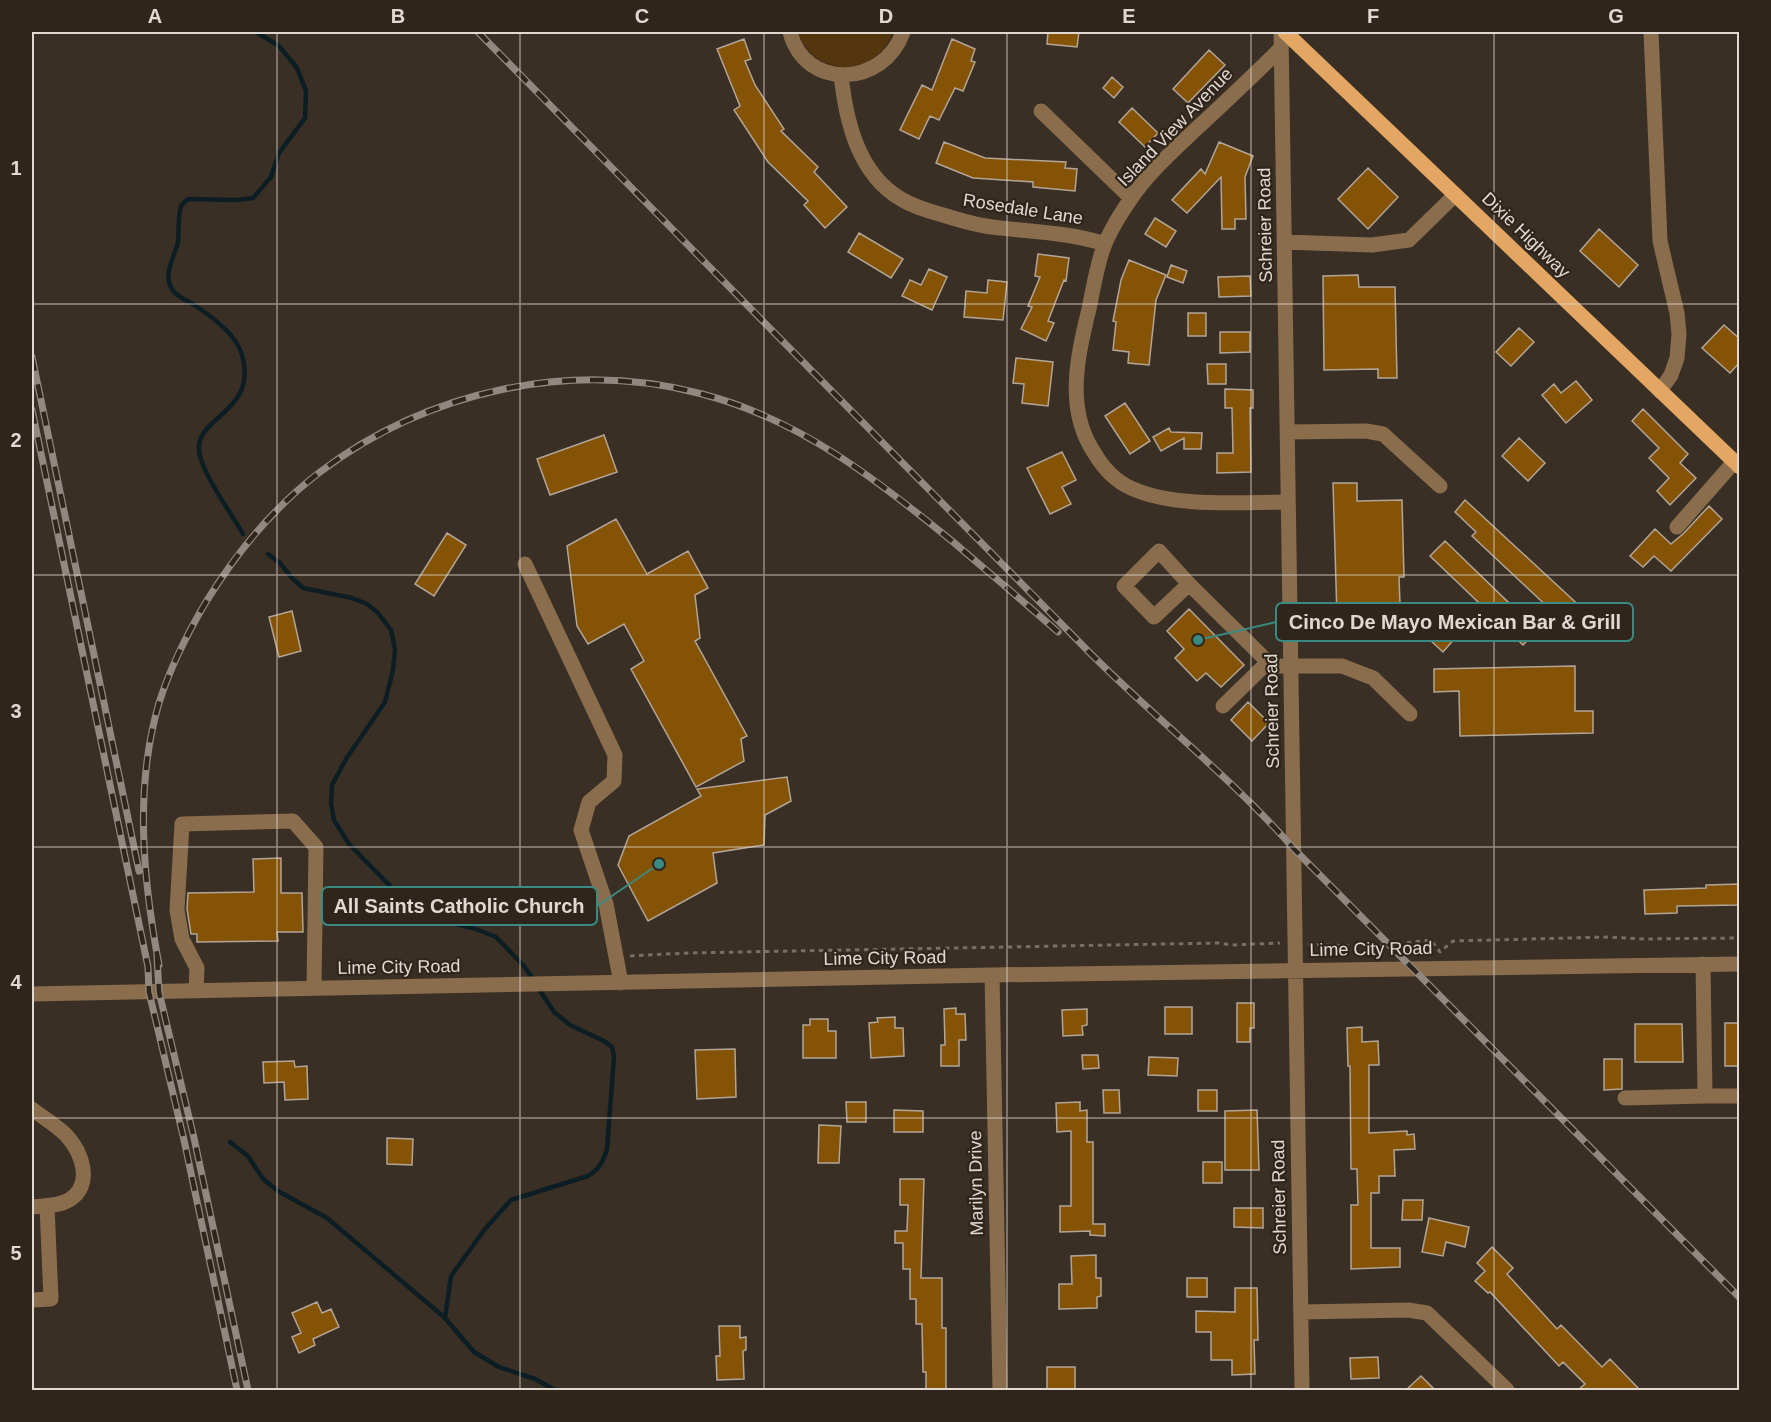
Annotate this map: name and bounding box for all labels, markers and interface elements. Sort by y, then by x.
text: A [148,5,162,27]
text: B [391,5,405,27]
text: C [635,5,649,27]
text: D [879,5,893,27]
text: E [1122,5,1136,27]
text: F [1367,5,1379,27]
text: G [1608,5,1624,27]
street label: Island View Avenue [1113,64,1237,190]
text: 1 [10,157,22,179]
street label: Schreier Road [1254,167,1276,283]
street label: Dixie Highway [1478,188,1574,282]
street label: Rosedale Lane [962,190,1084,228]
text: 2 [10,429,22,451]
callout: Cinco De Mayo Mexican Bar & Grill [1276,603,1633,641]
text: Cinco De Mayo Mexican Bar & Grill [1289,611,1621,633]
street label: Schreier Road [1261,653,1283,769]
text: 3 [10,700,22,722]
callout: All Saints Catholic Church [322,887,597,925]
text: All Saints Catholic Church [333,895,585,917]
street label: Lime City Road [1309,938,1433,960]
street label: Lime City Road [823,947,947,969]
street label: Lime City Road [337,956,461,978]
text: 4 [10,971,22,993]
street label: Marilyn Drive [965,1130,987,1236]
street label: Schreier Road [1268,1139,1290,1255]
text: 5 [10,1242,22,1264]

